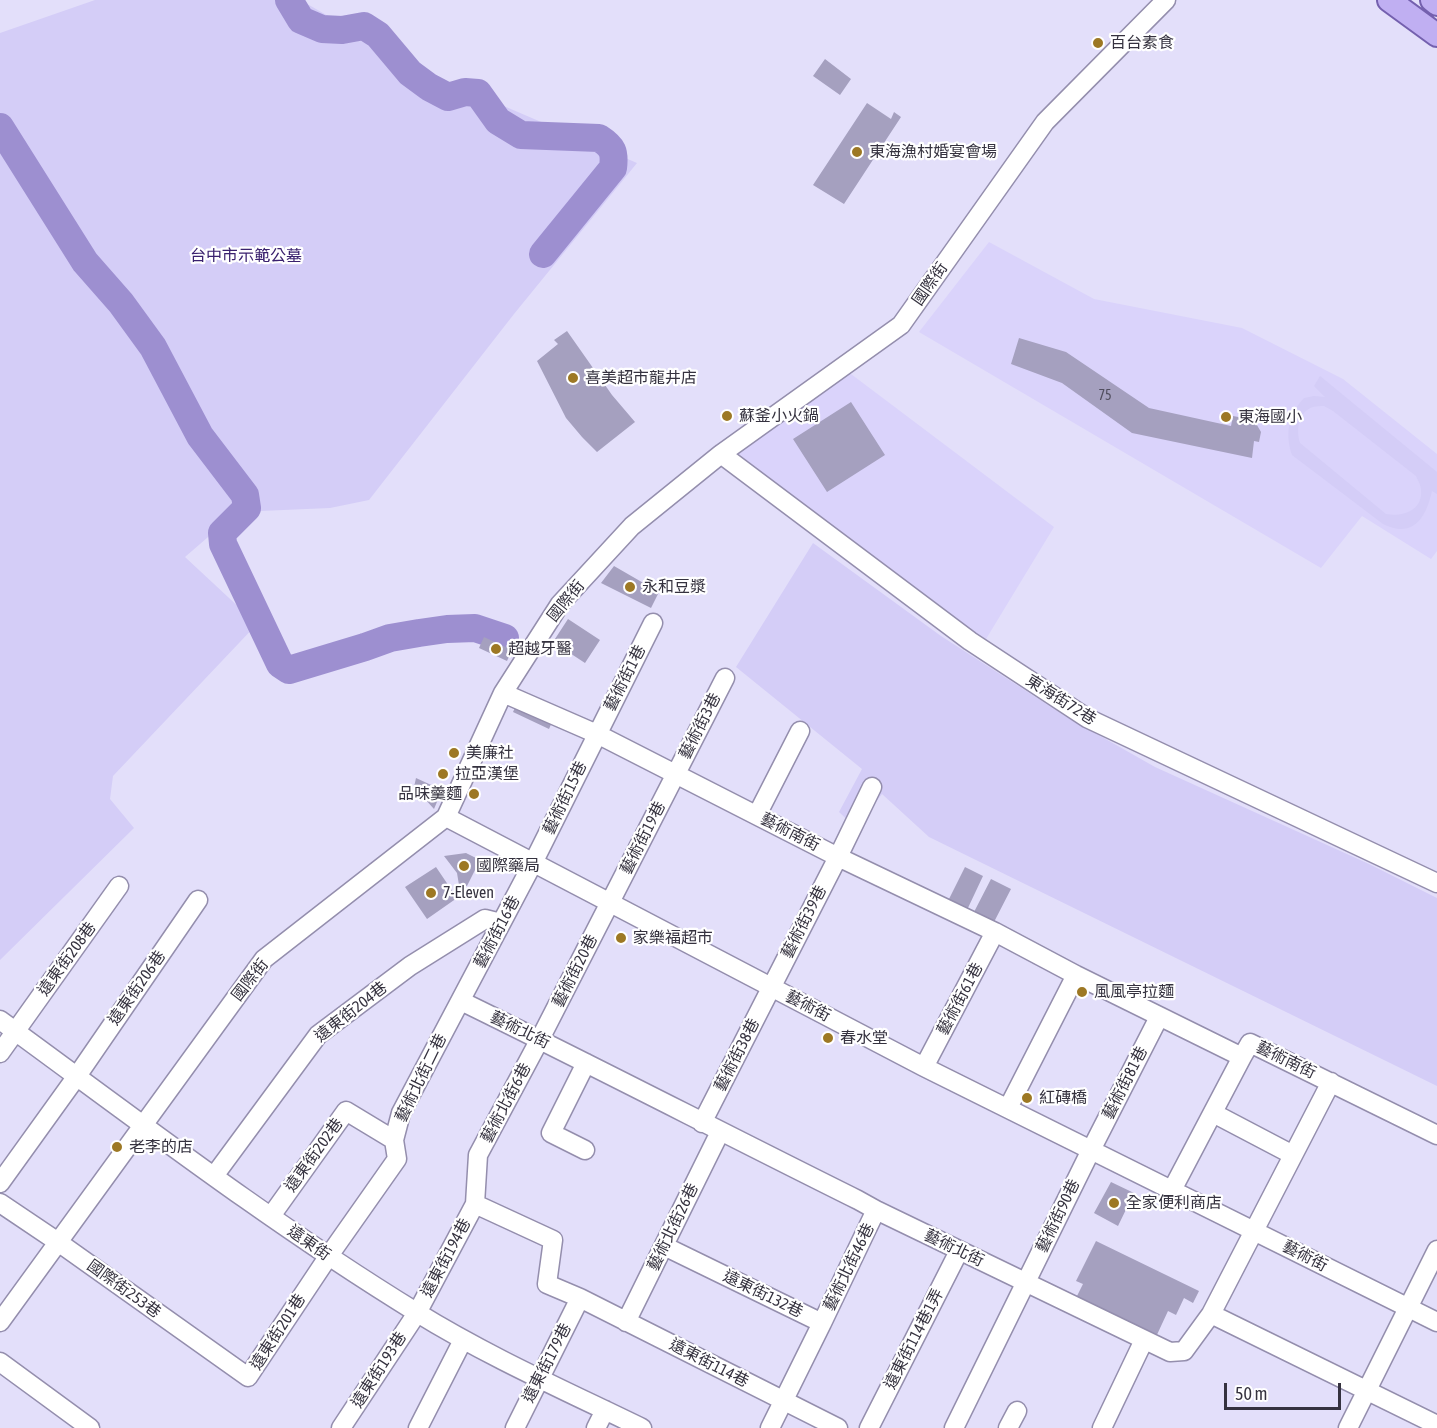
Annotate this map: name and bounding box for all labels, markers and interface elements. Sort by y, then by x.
place label: 百台素食 [1110,33,1174,53]
marker: 百台素食 [1091,36,1105,50]
place label: 東海漁村婚宴會場 [869,142,997,162]
marker: 東海漁村婚宴會場 [850,145,864,159]
park label: 台中市示範公墓 [190,246,302,266]
street label: 國際街 [908,259,952,309]
place label: 喜美超市龍井店 [585,368,697,388]
marker: 喜美超市龍井店 [566,371,580,385]
house number: 75 [1098,388,1112,404]
place label: 蘇釜小火鍋 [739,406,819,426]
place label: 東海國小 [1238,407,1302,427]
marker: 蘇釜小火鍋 [720,409,734,423]
marker: 東海國小 [1219,410,1233,424]
street label: 國際街 [543,576,589,626]
place label: 永和豆漿 [642,577,706,597]
marker: 永和豆漿 [623,580,637,594]
place label: 超越牙醫 [508,639,572,659]
marker: 超越牙醫 [489,642,503,656]
street label: 藝術街1巷 [600,642,650,714]
street label: 東海街72巷 [1022,671,1100,729]
street label: 藝術街3巷 [675,690,725,762]
place label: 美廉社 [466,743,514,763]
marker: 美廉社 [447,746,461,760]
street label: 藝術街15巷 [539,758,591,838]
place label: 拉亞漢堡 [455,764,519,784]
marker: 拉亞漢堡 [436,767,450,781]
place label: 品味羹麵 [398,784,462,804]
marker: 品味羹麵 [467,787,481,801]
street label: 藝術街19巷 [617,798,669,878]
street label: 藝術南街 [757,809,823,855]
place label: 國際藥局 [476,856,540,876]
marker: 國際藥局 [457,859,471,873]
street label: 藝術街39巷 [778,882,830,962]
place label: 7-Eleven [443,883,494,903]
marker: 7-Eleven [424,886,438,900]
street label: 藝術街16巷 [470,893,524,971]
street label: 遠東街208巷 [34,918,100,1000]
place label: 家樂福超市 [633,928,713,948]
street label: 藝術街20巷 [549,931,601,1011]
marker: 家樂福超市 [614,931,628,945]
street label: 遠東街206巷 [104,947,170,1029]
street label: 國際街 [228,955,272,1005]
street label: 藝術街61巷 [933,960,987,1038]
street label: 遠東街204巷 [311,978,391,1046]
place label: 風風亭拉麵 [1094,982,1174,1002]
marker: 風風亭拉麵 [1075,985,1089,999]
street label: 藝術街 [782,987,834,1025]
street label: 藝術北街 [487,1007,553,1053]
street label: 藝術街38巷 [711,1015,763,1095]
place label: 春水堂 [840,1028,888,1048]
street label: 藝術北街二巷 [391,1031,451,1125]
marker: 春水堂 [821,1031,835,1045]
street label: 藝術南街 [1253,1037,1319,1083]
street label: 藝術街81巷 [1099,1043,1151,1123]
street label: 藝術北街6巷 [477,1060,535,1146]
place label: 紅磚橋 [1039,1088,1087,1108]
marker: 紅磚橋 [1020,1091,1034,1105]
street label: 遠東街202巷 [281,1114,347,1196]
place label: 老李的店 [129,1137,193,1157]
marker: 老李的店 [110,1140,124,1154]
street label: 藝術街90巷 [1032,1176,1084,1256]
street label: 藝術北街26巷 [644,1180,702,1274]
place label: 全家便利商店 [1126,1193,1222,1213]
marker: 全家便利商店 [1107,1196,1121,1210]
street label: 遠東街194巷 [417,1215,475,1301]
street label: 藝術北街46巷 [820,1220,878,1314]
street label: 遠東街 [284,1221,334,1265]
street label: 藝術北街 [921,1225,987,1271]
street label: 藝術街 [1279,1237,1331,1275]
street label: 國際街253巷 [83,1256,165,1322]
street label: 遠東街132巷 [720,1266,806,1322]
street label: 遠東街114巷1弄 [880,1286,948,1392]
street label: 遠東街201巷 [246,1290,310,1374]
street label: 遠東街179巷 [519,1320,575,1406]
street label: 遠東街193巷 [347,1328,411,1412]
street label: 遠東街114巷 [666,1335,752,1391]
scale bar [1227,1371,1344,1409]
text: 50 m [1235,1383,1267,1404]

